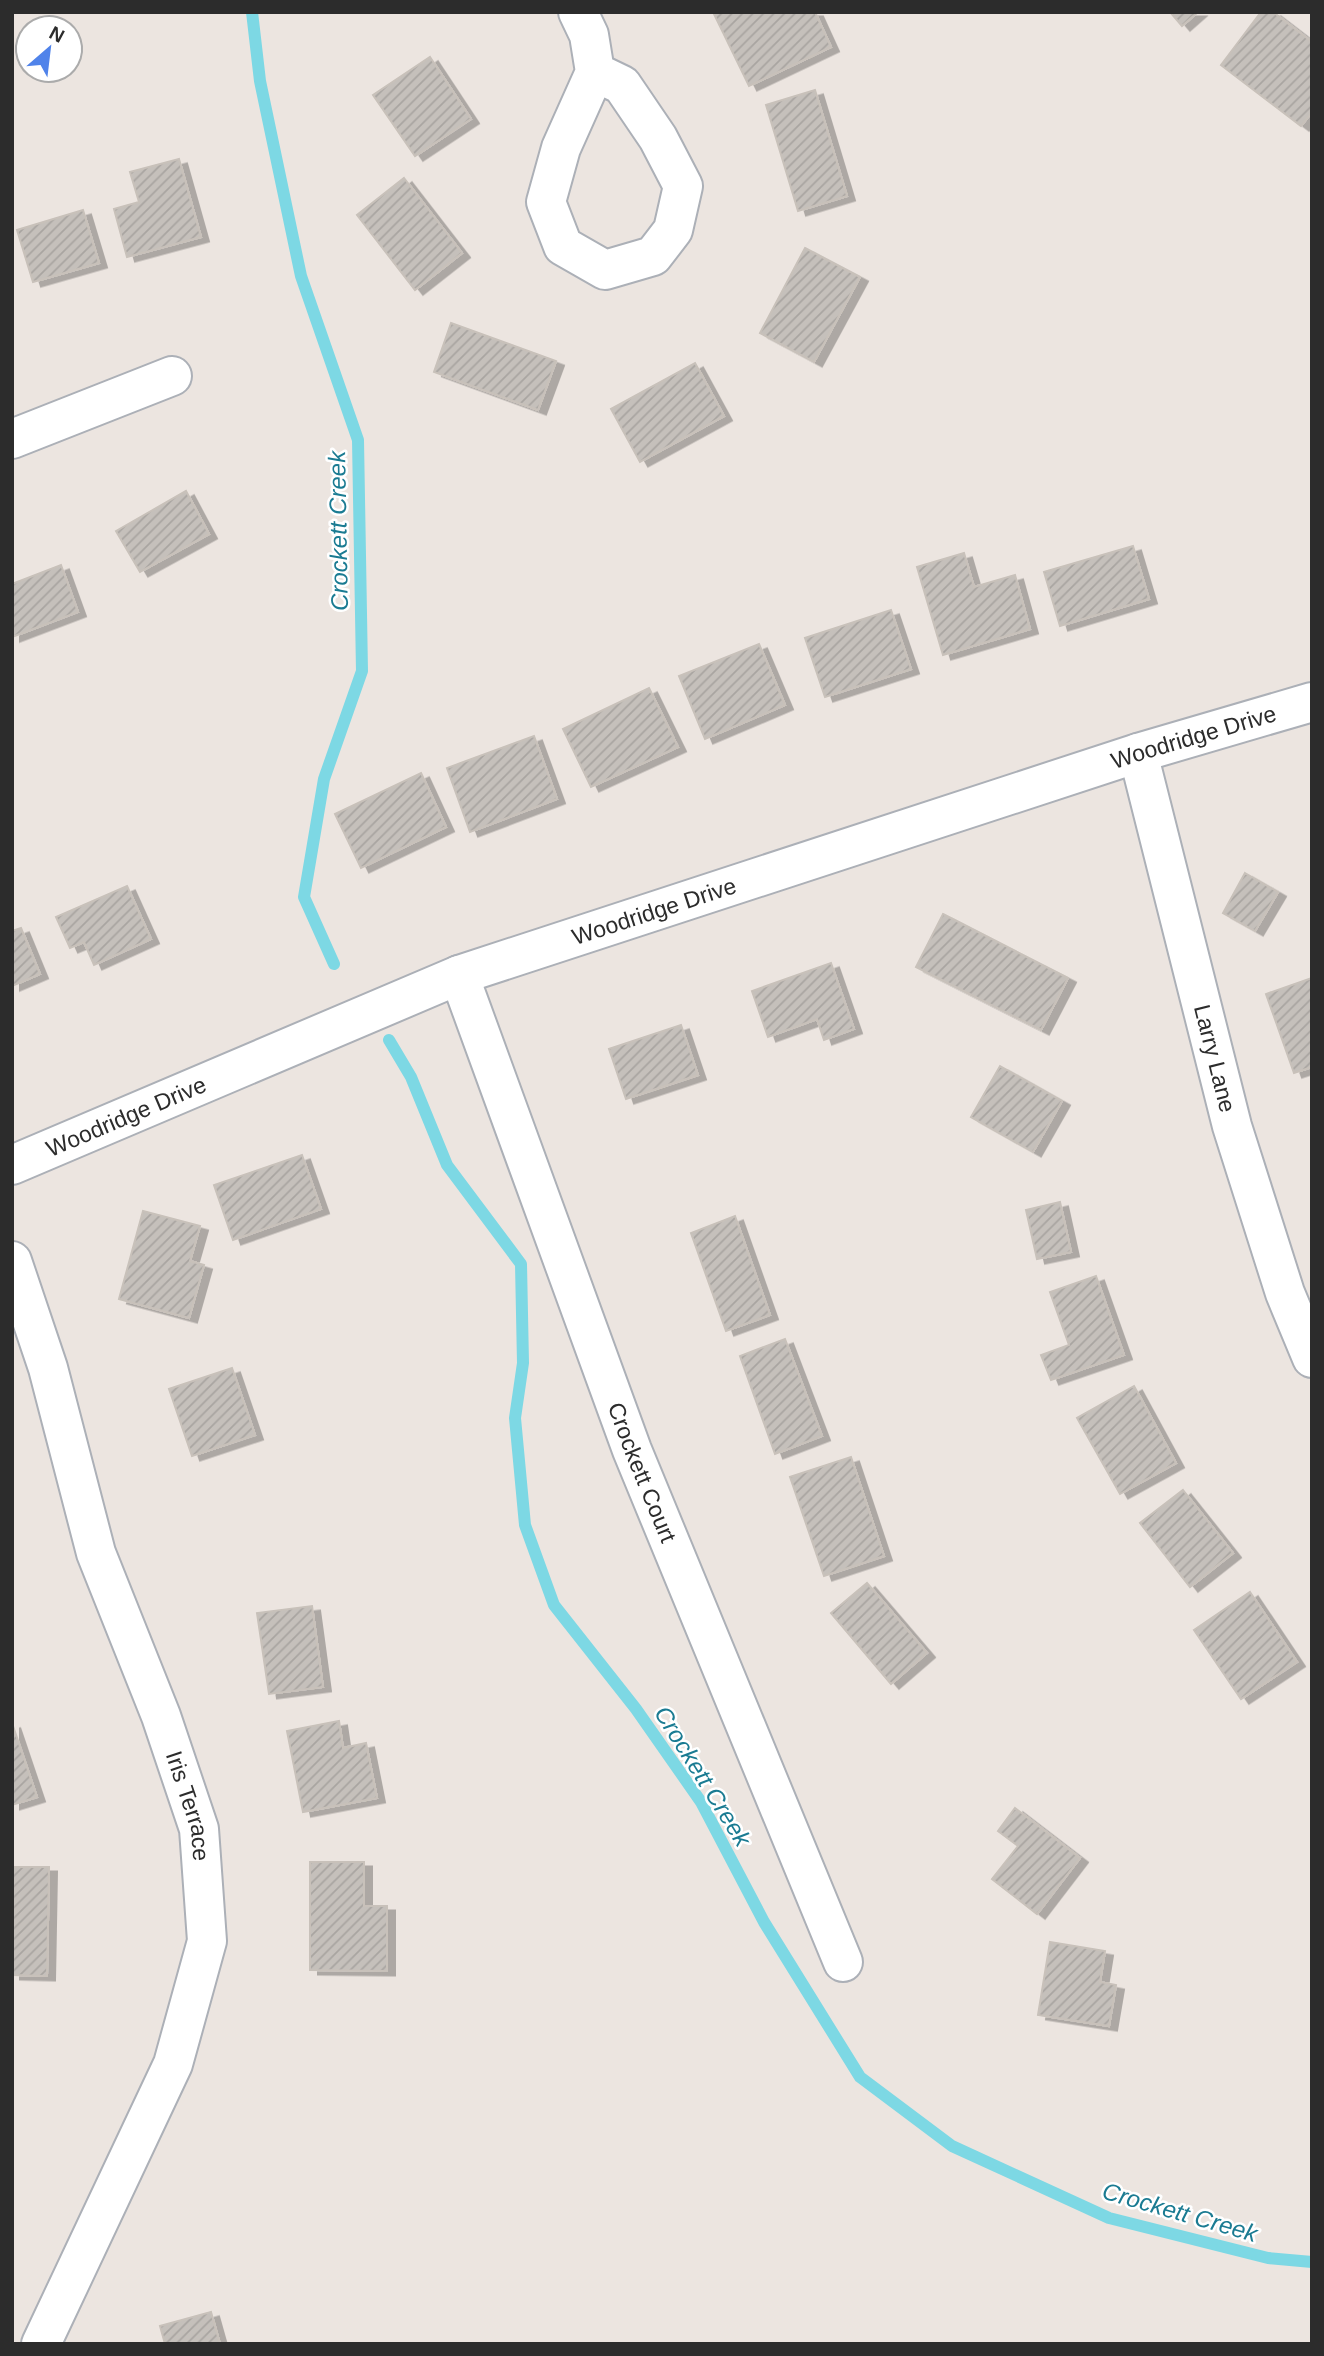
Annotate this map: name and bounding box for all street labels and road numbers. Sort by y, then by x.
street label: Woodridge Drive [1108,700,1279,774]
street label: Woodridge Drive [569,872,739,950]
street label: Larry Lane [1189,1002,1241,1115]
street label: Woodridge Drive [42,1071,210,1162]
street label: Crockett Court [603,1399,682,1547]
street label: Iris Terrace [161,1748,214,1862]

